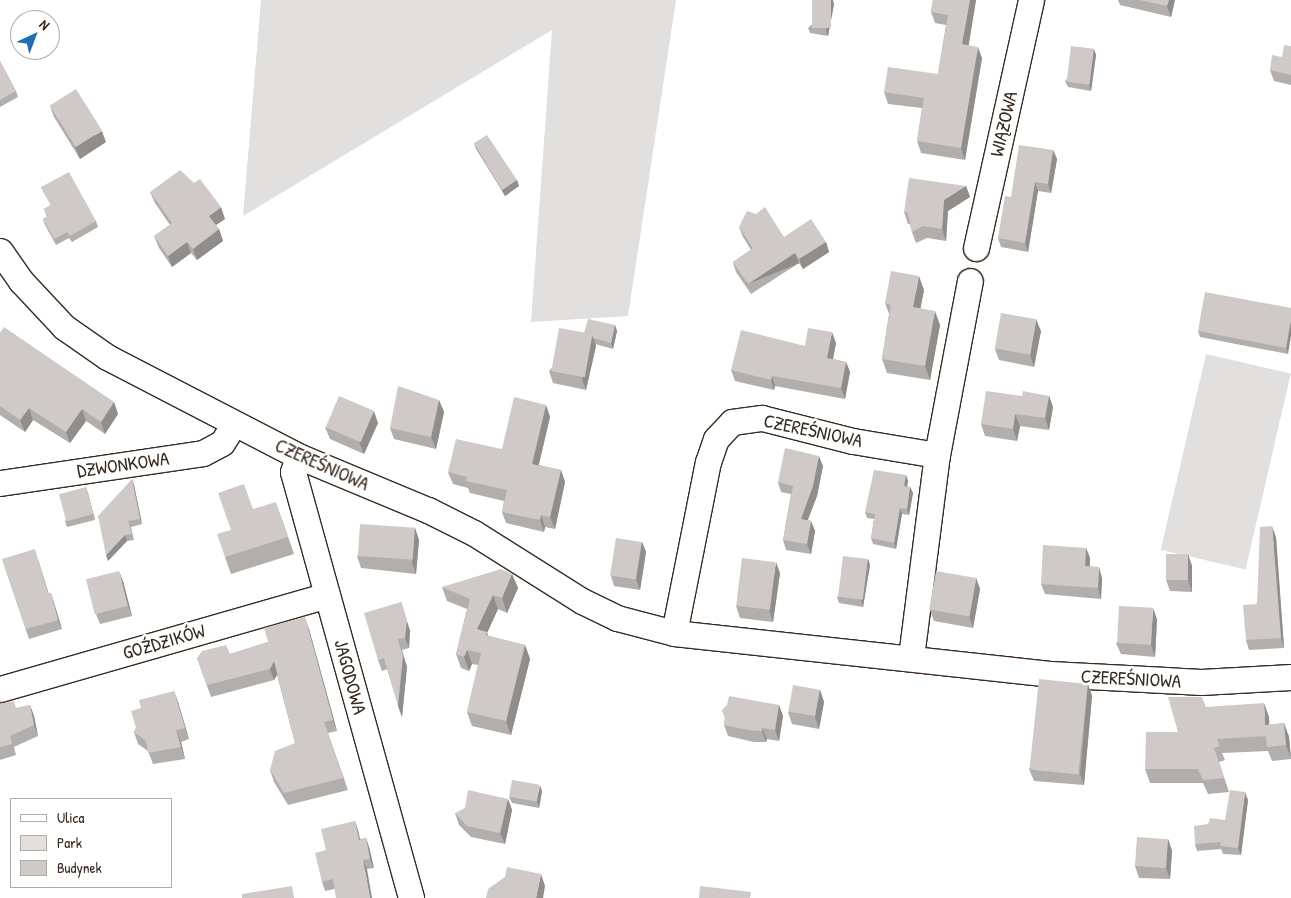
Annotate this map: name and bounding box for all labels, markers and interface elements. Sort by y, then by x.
north arrow [10,10,60,60]
text: N [36,15,54,34]
street label: WIĄZOWA [985,89,1023,159]
street label: CZEREŚNIOWA [762,409,864,453]
street label: CZEREŚNIOWA [272,434,372,496]
street label: DZWONKOWA [76,447,170,483]
street label: GOŹDZIKÓW [120,619,208,665]
street label: JAGODOWA [329,637,371,717]
street label: CZEREŚNIOWA [1080,665,1182,693]
legend [10,798,172,888]
text: Ulica [57,807,84,828]
text: Park [57,832,82,853]
text: Budynek [57,857,102,878]

